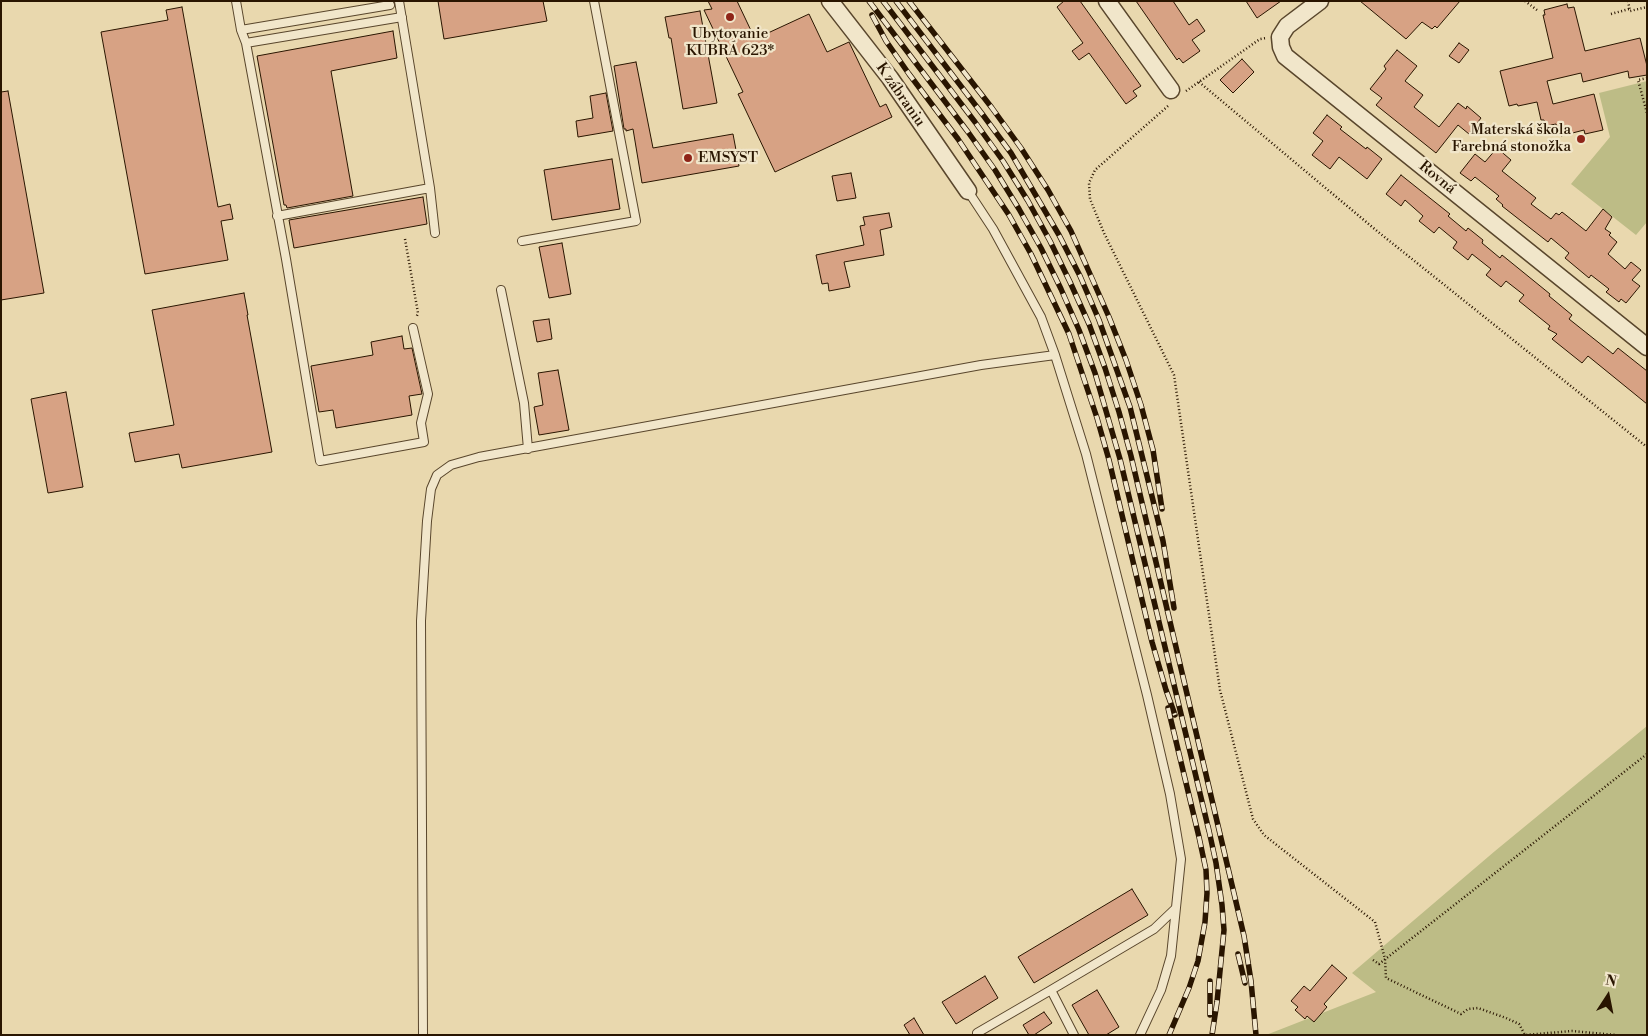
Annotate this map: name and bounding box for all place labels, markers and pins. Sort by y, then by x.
marker: Ubytovanie KUBRÁ 623* [724,11,736,23]
place label: Ubytovanie KUBRÁ 623* [686,25,774,60]
place label: Materská škola Farebná stonožka [1452,121,1571,156]
marker: Materská škola Farebná stonožka [1575,133,1587,145]
place label: EMSYST [698,149,758,167]
marker: EMSYST [682,152,694,164]

